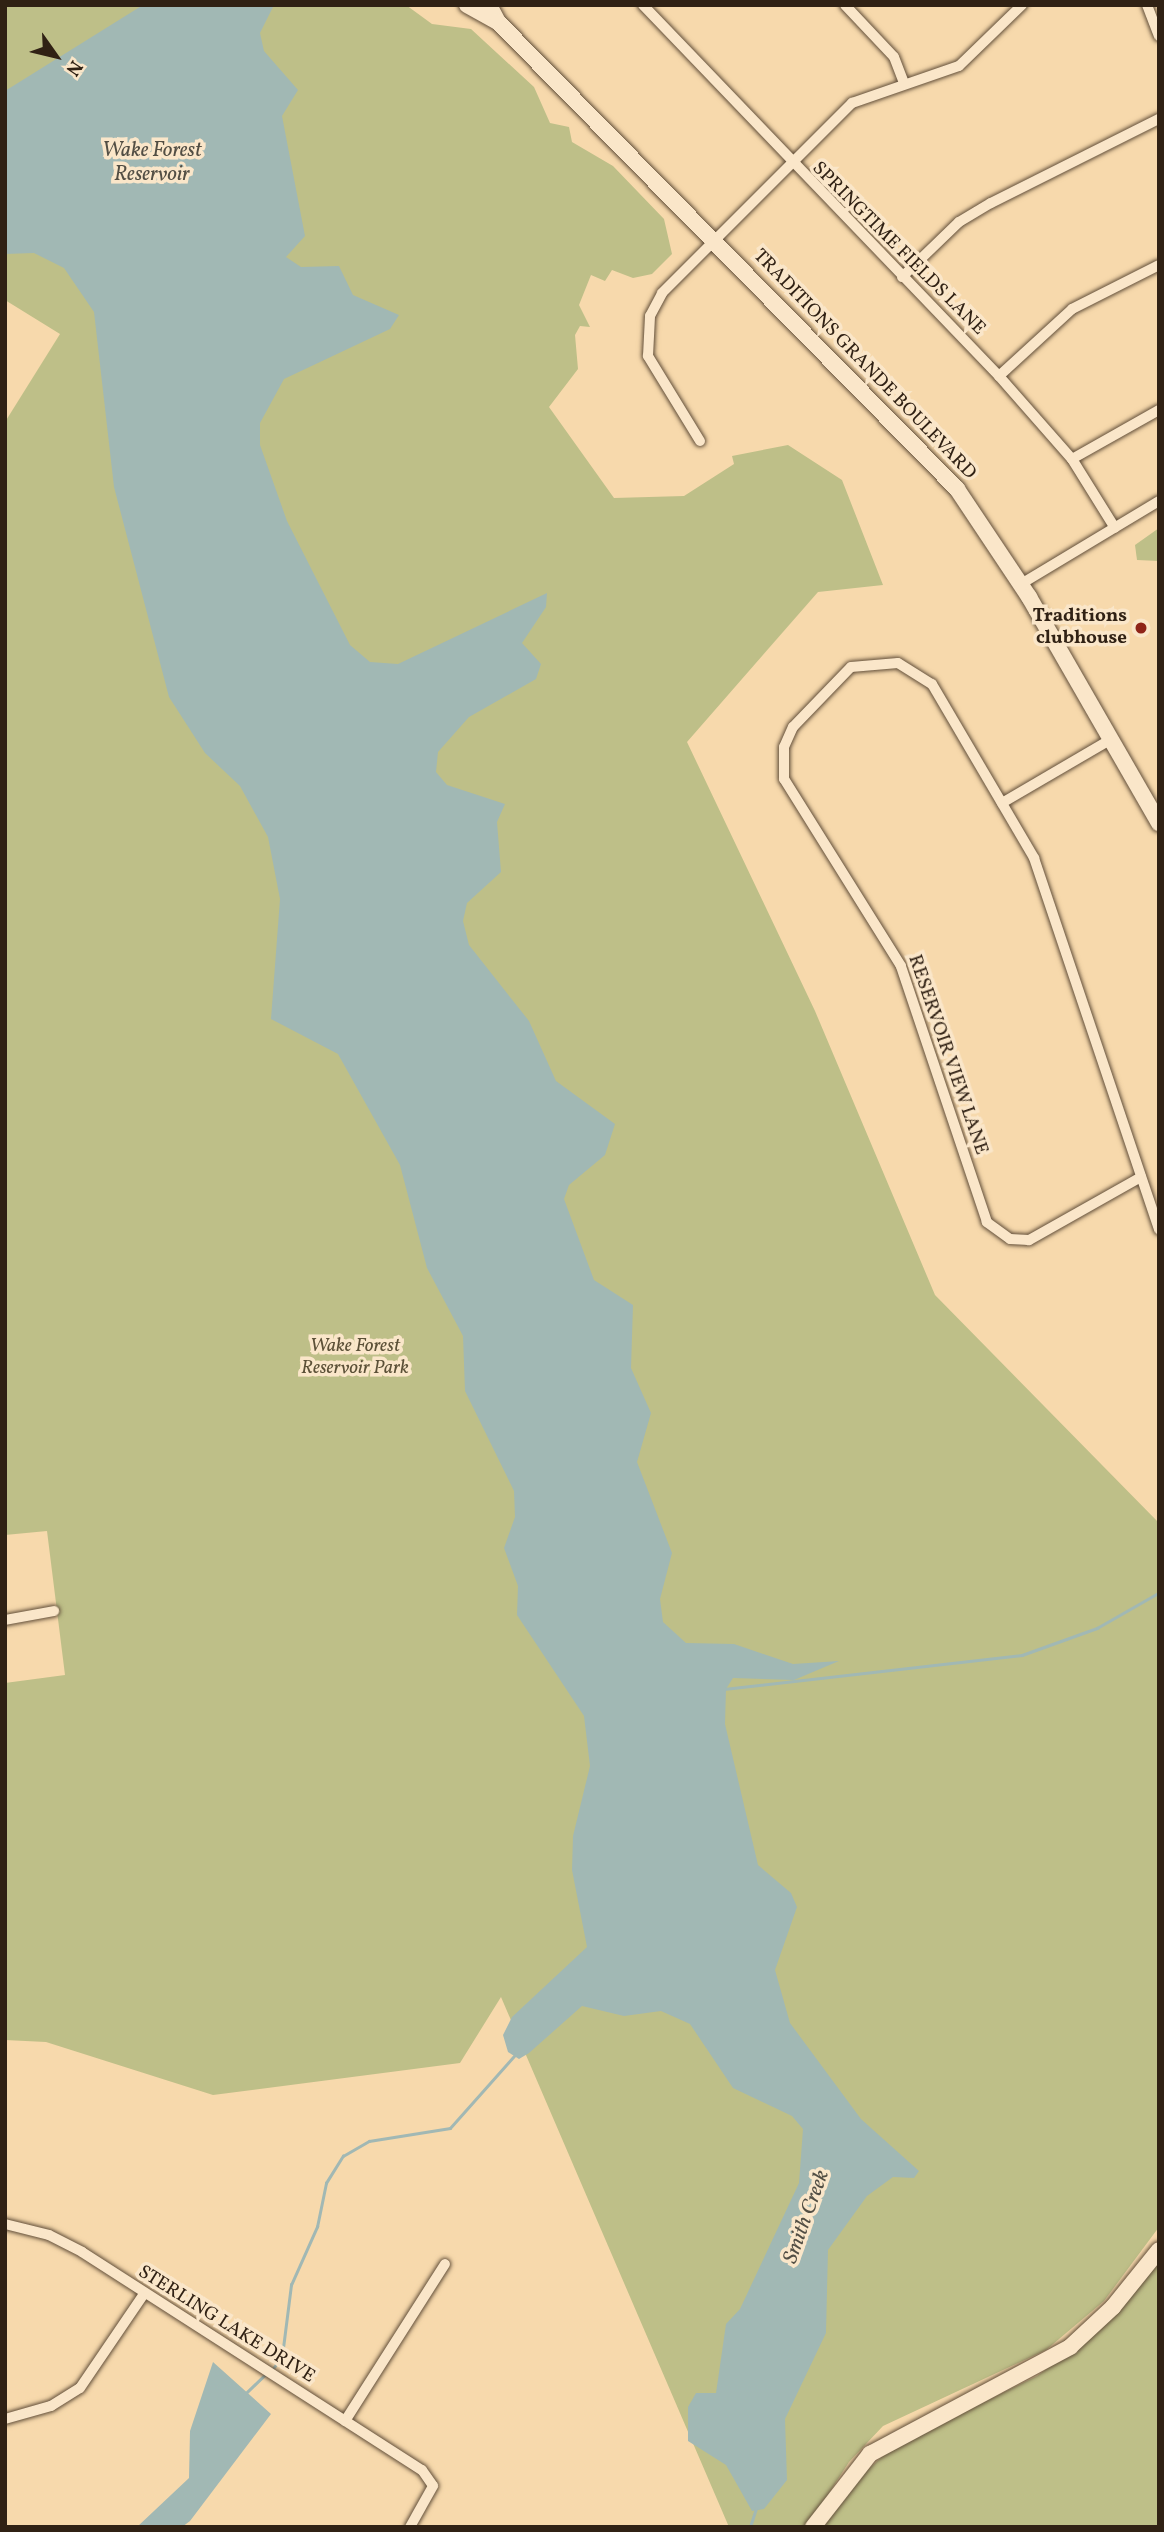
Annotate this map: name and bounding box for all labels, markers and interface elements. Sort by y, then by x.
north arrow [21,21,91,91]
text: N [59,55,88,81]
water label: Wake Forest Reservoir [102,138,202,188]
street label: SPRINGTIME FIELDS LANE [807,158,989,340]
street label: TRADITIONS GRANDE BOULEVARD [748,245,980,485]
place label: Traditions clubhouse [1033,606,1127,650]
marker: Traditions clubhouse [1133,620,1149,636]
street label: RESERVOIR VIEW LANE [902,951,992,1159]
park label: Wake Forest Reservoir Park [301,1336,409,1380]
water label: Smith Creek [778,2167,836,2267]
street label: STERLING LAKE DRIVE [133,2261,319,2389]

